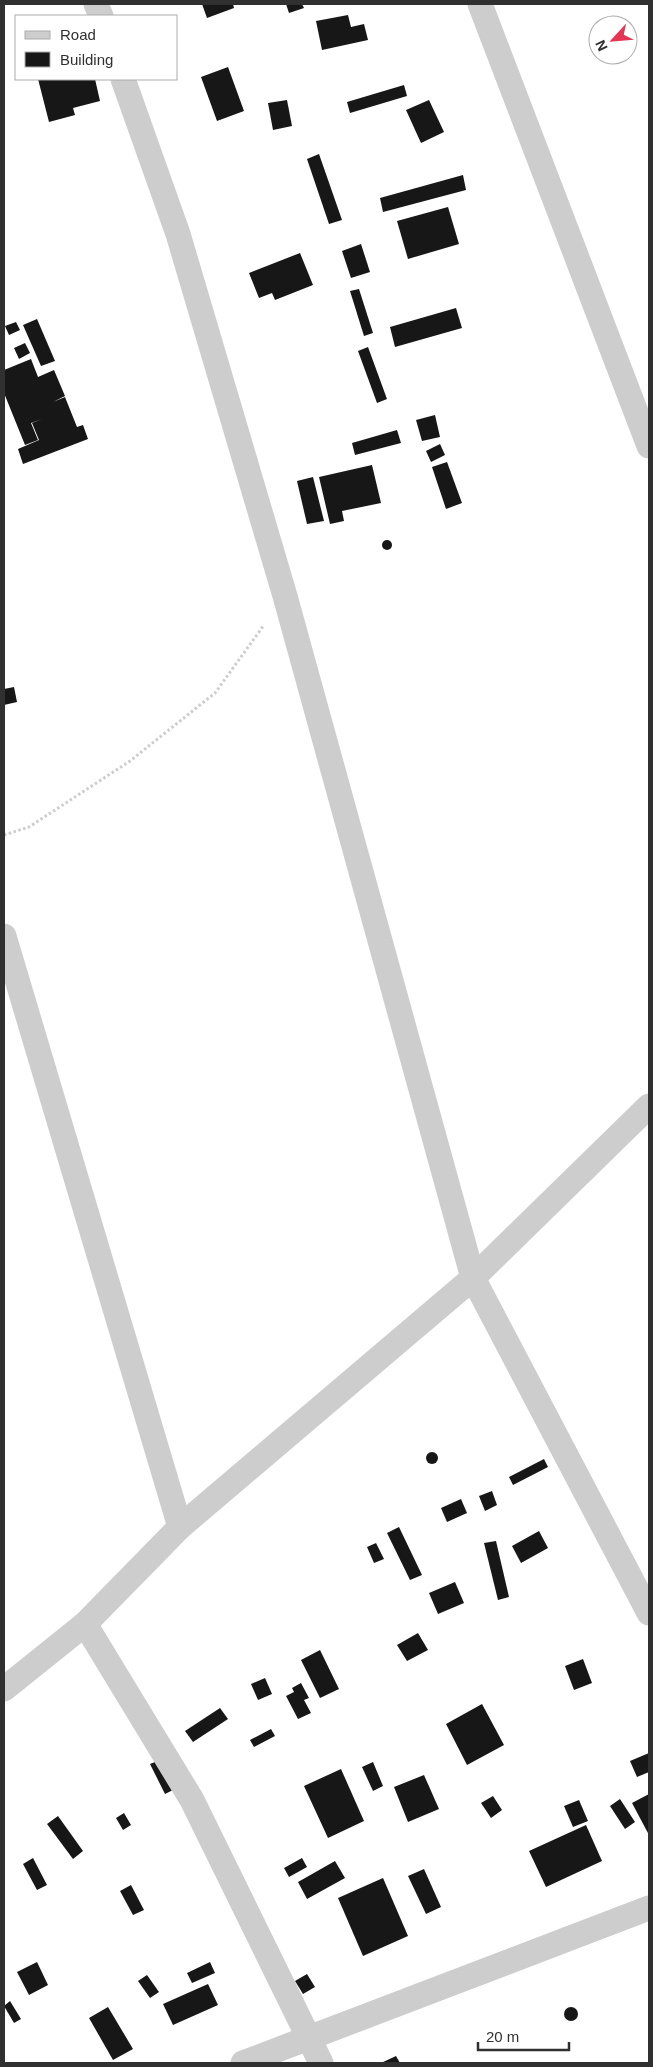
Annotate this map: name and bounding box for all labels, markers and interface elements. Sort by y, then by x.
legend [15,15,178,80]
north arrow [588,15,638,65]
text: Road [60,26,96,43]
text: N [592,38,611,54]
text: Building [60,51,113,68]
scale bar [478,2020,569,2052]
text: 20 m [486,2028,519,2045]

